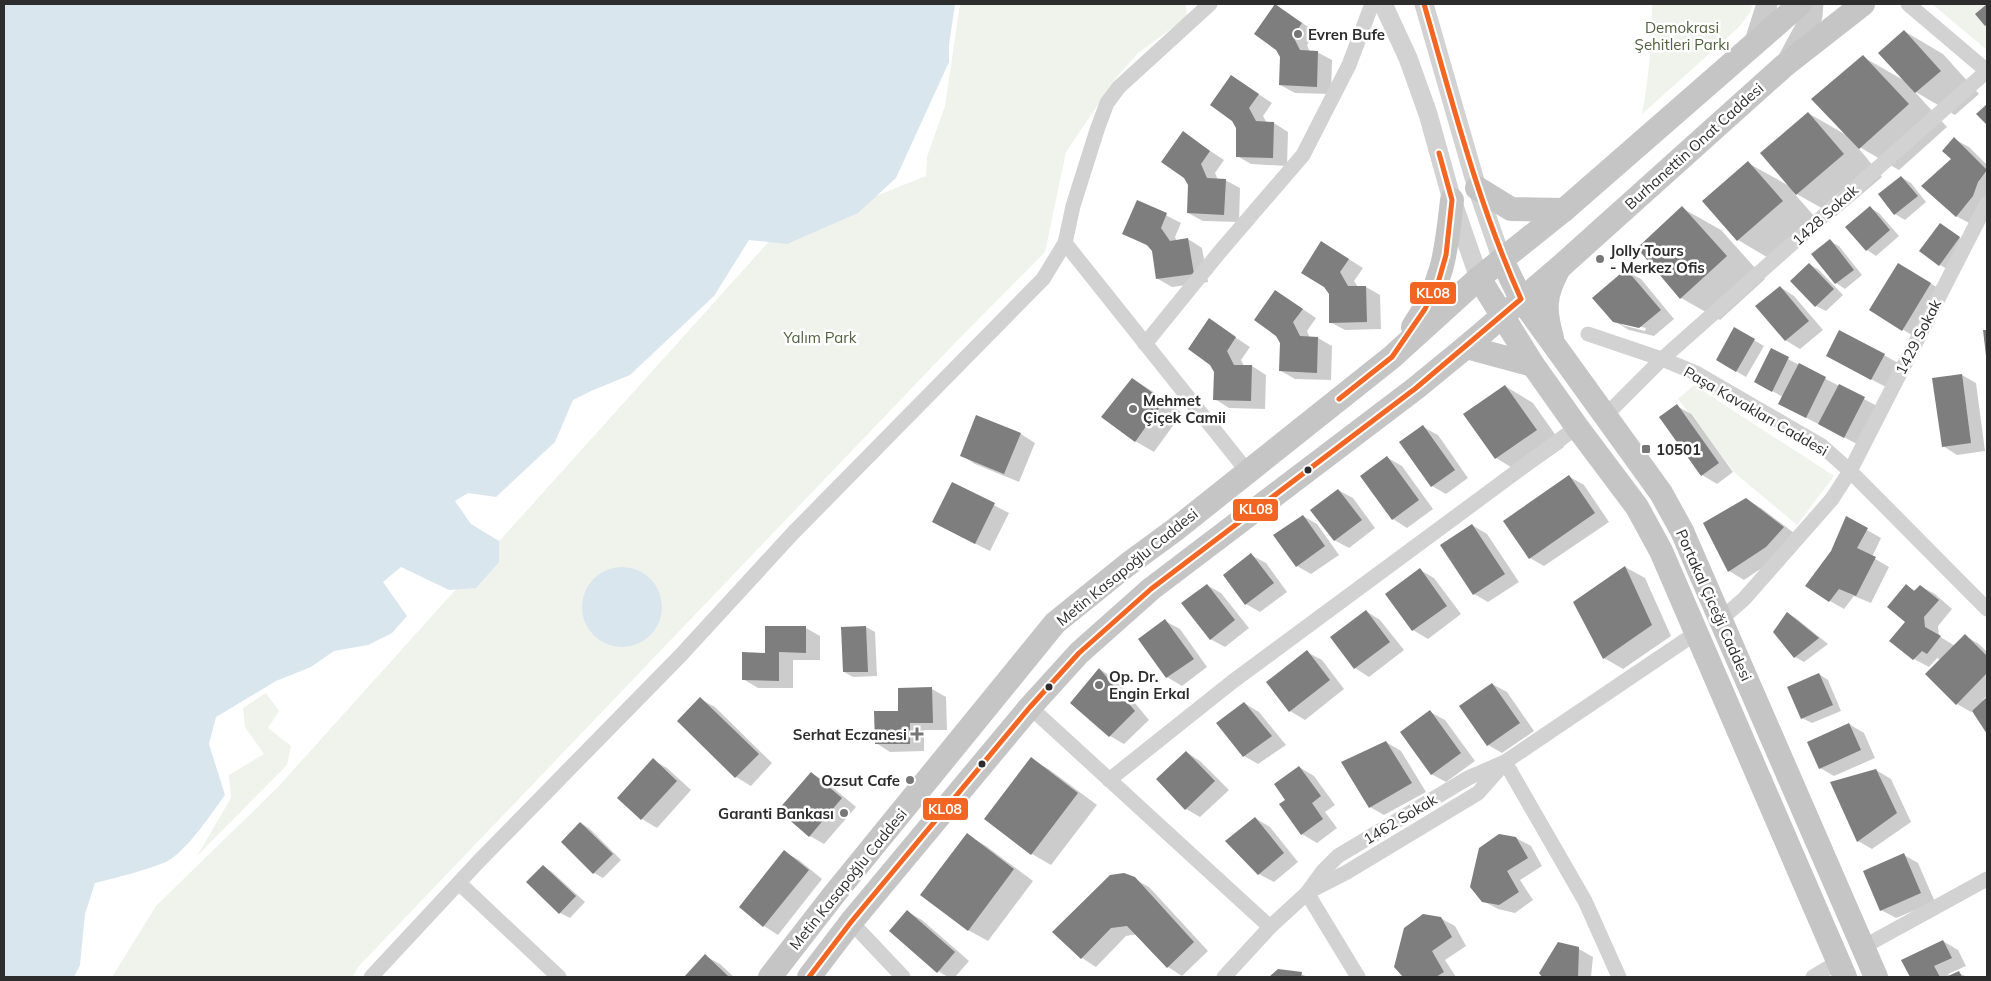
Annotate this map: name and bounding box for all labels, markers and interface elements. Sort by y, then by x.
park label: Demokrasi Şehitleri Parkı [1635,18,1729,54]
place label: Evren Bufe [1308,25,1385,44]
marker: Evren Bufe [1292,28,1304,40]
street label: Burhanettin Onat Caddesi [1621,79,1767,213]
street label: 1428 Sokak [1788,180,1862,250]
place label: Jolly Tours - Merkez Ofis [1610,241,1705,277]
marker: Jolly Tours - Merkez Ofis [1594,253,1606,265]
line badge: KL08 [1409,281,1457,305]
text: KL08 [1416,284,1450,302]
street label: 1429 Sokak [1891,296,1945,378]
park label: Yalım Park [783,328,857,347]
street label: Paşa Kavakları Caddesi [1680,362,1832,460]
place label: Mehmet Çiçek Camii [1143,391,1226,427]
marker: Mehmet Çiçek Camii [1127,403,1139,415]
place label: 10501 [1656,440,1701,459]
marker: 10501 [1640,443,1652,455]
unlabelled marker [1303,465,1313,475]
line badge: KL08 [1232,498,1279,522]
text: KL08 [1239,500,1273,518]
street label: Metin Kasapoğlu Caddesi [1052,504,1202,630]
street label: Portakal Çiceği Caddesi [1672,526,1756,684]
place label: Op. Dr. Engin Erkal [1109,667,1190,703]
marker: Op. Dr. Engin Erkal [1093,679,1105,691]
unlabelled marker [1044,682,1054,692]
place label: Serhat Eczanesi [793,725,907,744]
marker: Serhat Eczanesi [911,728,923,740]
unlabelled marker [977,759,987,769]
place label: Ozsut Cafe [821,771,900,790]
marker: Ozsut Cafe [904,774,916,786]
street label: 1462 Sokak [1360,790,1440,848]
line badge: KL08 [922,797,969,821]
text: KL08 [928,800,962,818]
place label: Garanti Bankası [718,804,834,823]
street label: Metin Kasapoğlu Caddesi [785,804,911,954]
marker: Garanti Bankası [838,807,850,819]

